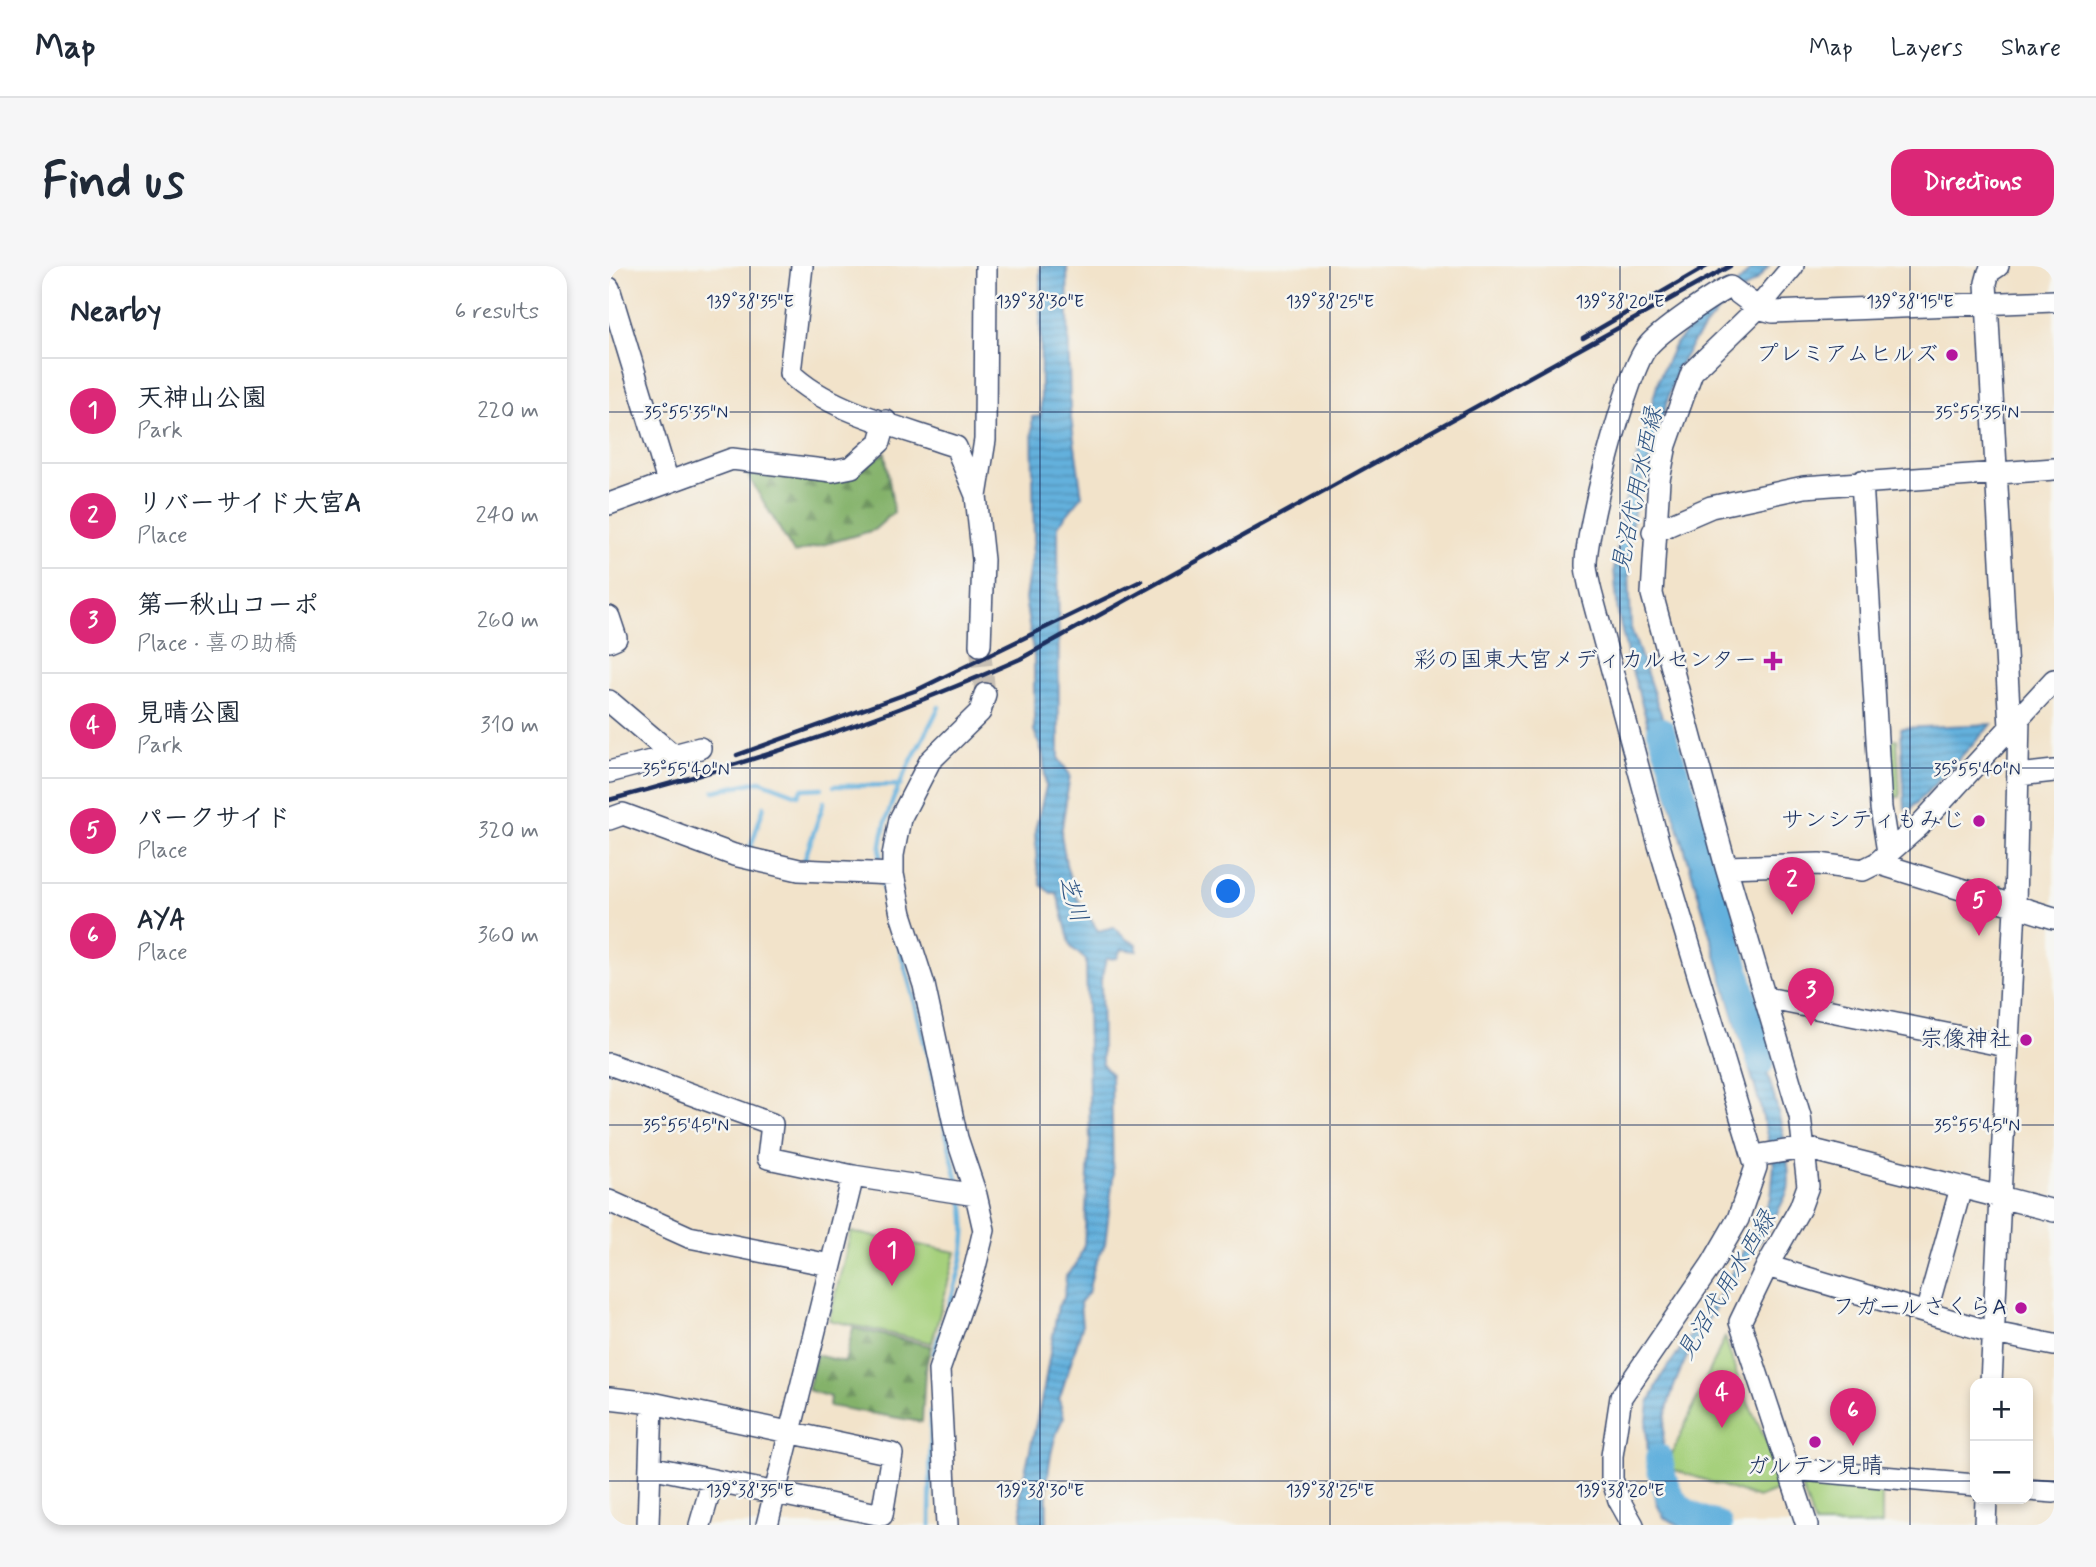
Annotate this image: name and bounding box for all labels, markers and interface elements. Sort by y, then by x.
text: Map [35,26,95,70]
text: Map [1809,33,1853,64]
text: Layers [1891,33,1963,64]
text: Share [2001,33,2061,64]
button: Directions [1891,149,2054,216]
text: Find us [42,150,185,215]
text: 139°38'35"E [706,290,794,314]
text: 139°38'30"E [996,290,1084,314]
text: 139°38'25"E [1286,290,1374,314]
text: 139°38'20"E [1575,290,1665,314]
text: 139°38'15"E [1866,290,1954,314]
text: Nearby [70,292,161,331]
text: 6 results [455,297,539,327]
place label: プレミアムヒルズ [1756,340,1938,370]
marker: プレミアムヒルズ [1944,347,1960,363]
text: 天神山公園 [137,382,267,416]
text: 1 [88,396,98,426]
text: 220 m [477,396,539,426]
text: 35°55'35"N [644,401,728,425]
text: 35°55'35"N [1935,401,2019,425]
water label: 見沼代用水西縁 [1605,403,1671,575]
text: Park [137,416,183,446]
text: リバーサイド大宮A [137,487,361,521]
text: 2 [87,501,99,531]
text: 240 m [475,501,539,531]
text: Place [137,521,188,551]
text: 第一秋山コーポ [137,589,319,623]
text: 3 [88,606,98,636]
text: 260 m [477,606,539,636]
text: Place · 喜の助橋 [137,629,297,659]
place label: 彩の国東大宮メディカルセンター [1414,646,1757,676]
marker: 彩の国東大宮メディカルセンター [1763,651,1783,671]
text: 見晴公園 [137,697,241,731]
text: 4 [86,711,100,741]
text: 310 m [480,711,539,741]
text: Park [137,731,183,761]
text: 35°55'40"N [642,758,730,782]
text: 35°55'40"N [1933,758,2021,782]
text: パークサイド [137,802,291,836]
place label: サンシティもみじ [1781,806,1965,836]
marker: サンシティもみじ [1971,813,1987,829]
text: 5 [86,816,100,846]
text: 320 m [478,816,539,846]
text: Place [137,836,188,866]
pin: 2 [1769,857,1815,915]
water label: 芝川 [1050,871,1094,927]
your location [1211,874,1245,908]
pin: 5 [1956,878,2002,936]
text: AYA [137,904,185,938]
text: 6 [87,921,99,951]
text: 360 m [478,921,539,951]
text: Place [137,938,188,968]
pin: 3 [1788,968,1834,1026]
place label: 宗像神社 [1920,1025,2012,1055]
marker: 宗像神社 [2018,1032,2034,1048]
text: 35°55'45"N [643,1114,729,1138]
text: 35°55'45"N [1934,1114,2020,1138]
water label: 見沼代用水西緑 [1670,1203,1785,1366]
pin: 1 [869,1228,915,1286]
place label: フガールさくらA [1832,1293,2007,1323]
marker: フガールさくらA [2013,1300,2029,1316]
pin: 4 [1699,1370,1745,1428]
map controls [1970,1378,2033,1504]
button: + [1970,1378,2033,1441]
pin: 6 [1830,1388,1876,1446]
marker: ガルテン見晴 [1807,1434,1823,1450]
button: − [1970,1441,2033,1504]
place label: ガルテン見晴 [1746,1452,1884,1482]
text: 139°38'35"E [706,1479,794,1503]
text: 139°38'30"E [996,1479,1084,1503]
text: 139°38'25"E [1286,1479,1374,1503]
text: 139°38'20"E [1575,1479,1665,1503]

